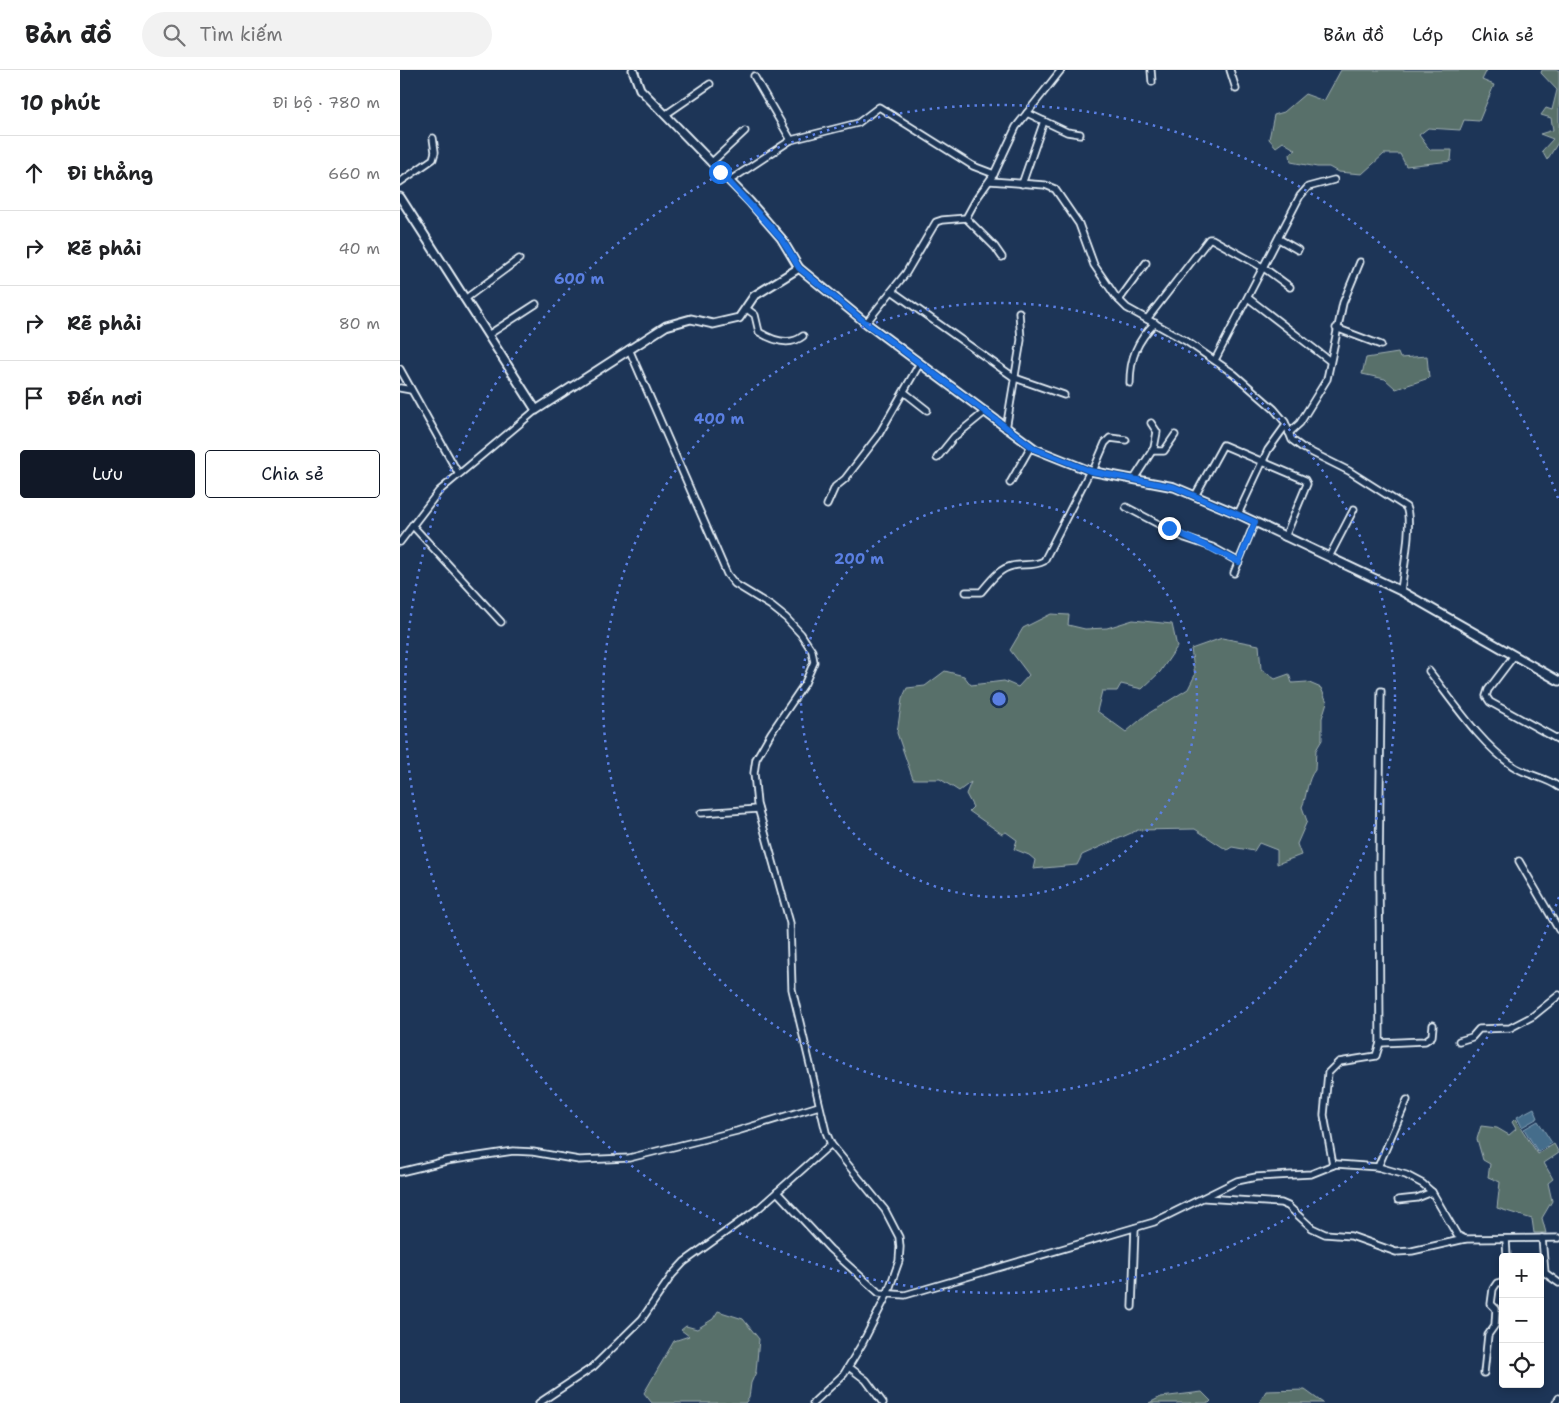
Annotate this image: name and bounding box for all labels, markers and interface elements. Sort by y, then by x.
search box [142,12,492,57]
text: Bản đồ [25,19,112,51]
icon: search [160,21,188,49]
text: Tìm kiếm [200,22,283,47]
text: Bản đồ [1323,23,1384,47]
text: Lớp [1412,23,1443,47]
text: Chia sẻ [1471,23,1534,47]
text: 10 phút [20,89,100,117]
text: Đi bộ · 780 m [273,92,380,113]
icon: ahead [20,159,48,187]
text: Đi thẳng [67,161,153,186]
route start [709,161,732,184]
text: 660 m [328,163,380,184]
icon: right [20,234,48,262]
text: Rẽ phải [67,236,142,261]
text: 40 m [338,238,380,259]
text: 600 m [554,269,604,289]
icon: right [20,309,48,337]
text: Rẽ phải [67,311,142,336]
text: 80 m [339,313,380,334]
icon: arrive [20,384,48,412]
text: Đến nơi [67,386,142,411]
text: 400 m [694,409,744,429]
button: Lưu [20,450,195,498]
button: Chia sẻ [205,450,380,498]
route end [1158,517,1181,540]
text: 200 m [834,549,884,569]
centre of rings [990,690,1008,708]
map controls [1499,1253,1544,1388]
button: + [1499,1253,1544,1298]
button: − [1499,1298,1544,1343]
button: locate [1499,1343,1544,1388]

